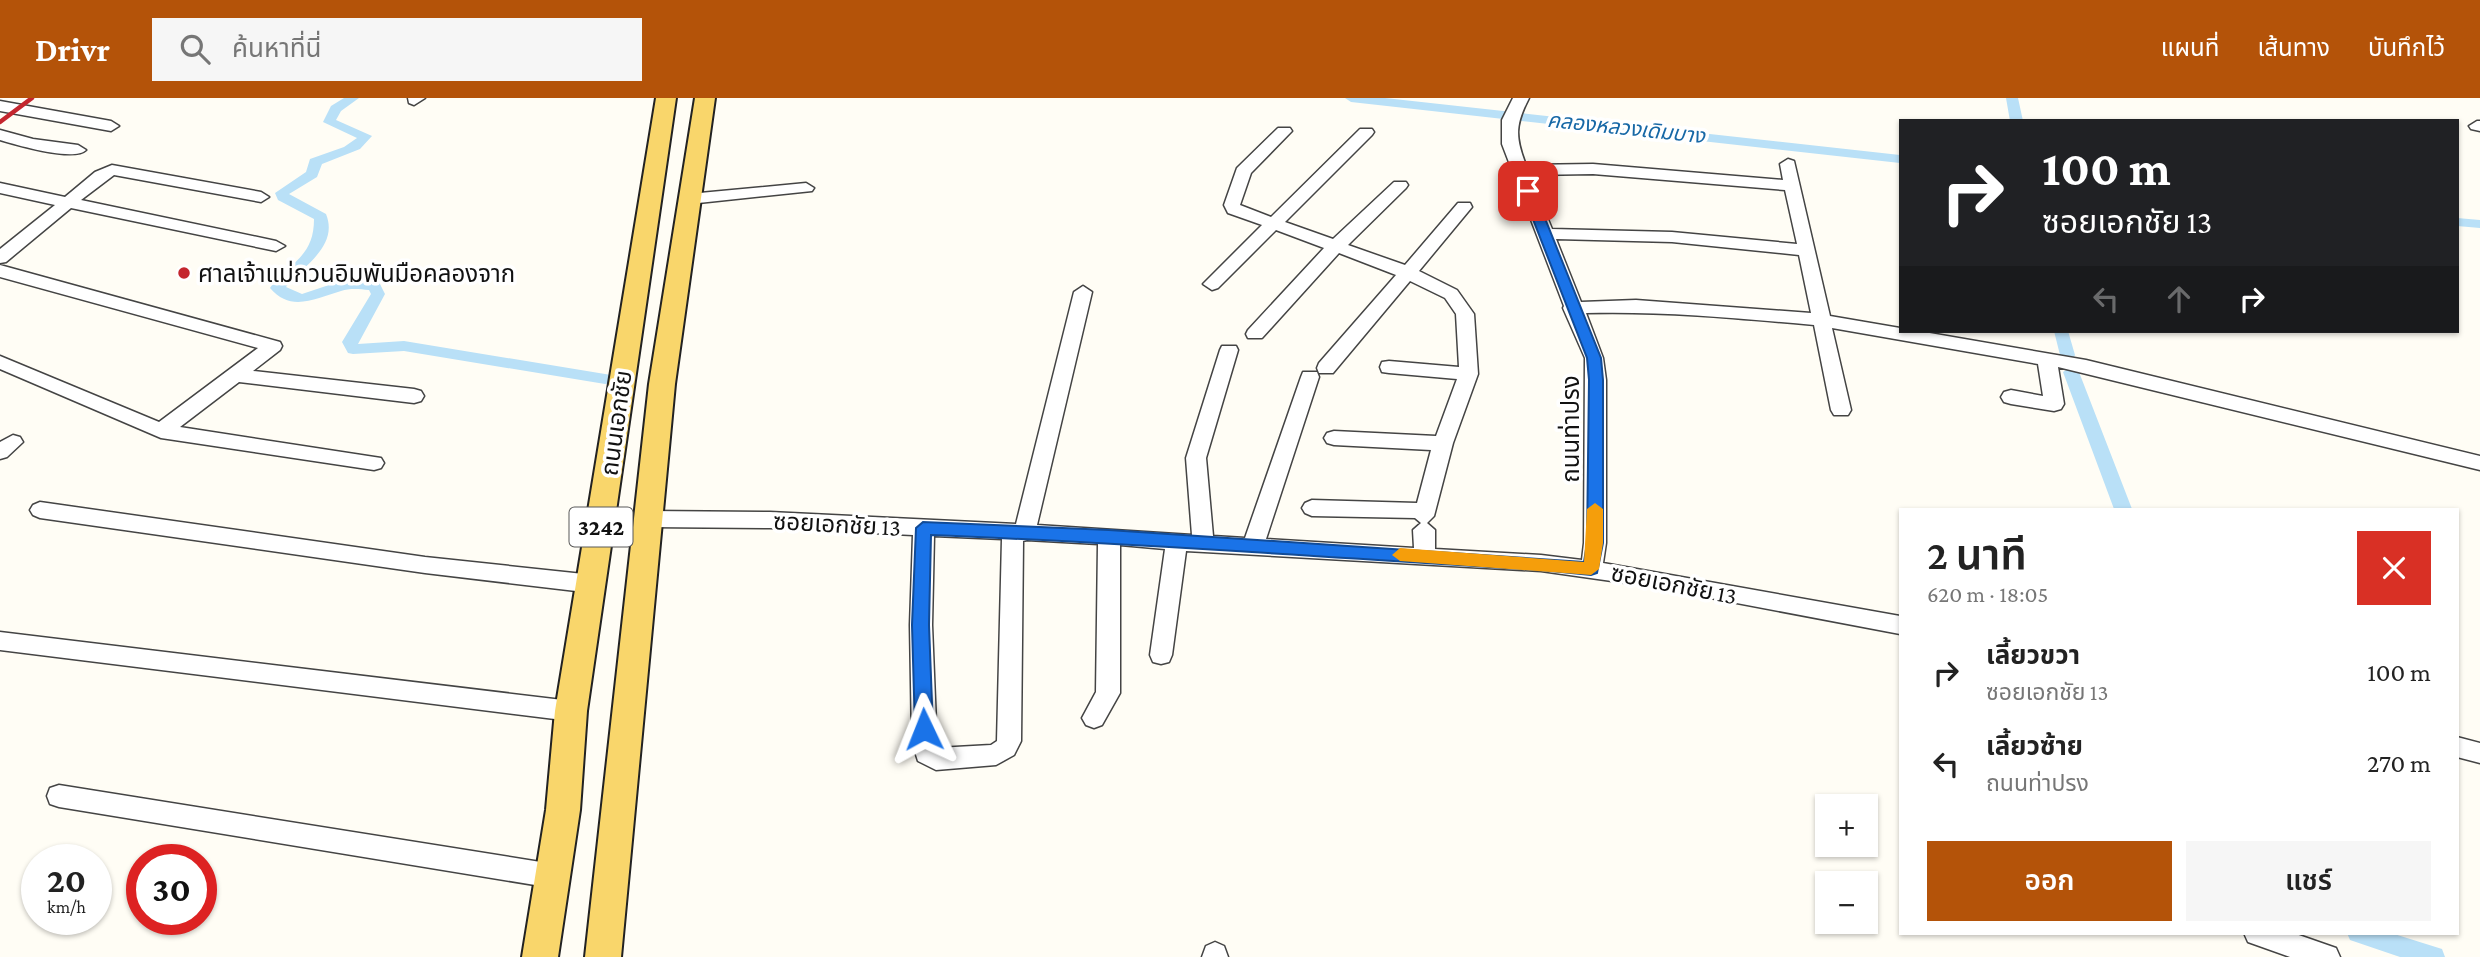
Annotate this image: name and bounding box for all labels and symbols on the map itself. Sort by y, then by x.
water label: คลองหลวงเดิมบาง [1546,108,1708,148]
pin [1498,161,1558,221]
place label: ศาลเจ้าแม่กวนอิมพันมือคลองจาก [198,260,515,287]
marker: ศาลเจ้าแม่กวนอิมพันมือคลองจาก [176,265,192,281]
street label: ถนนเอกชัย [595,368,637,478]
street label: ถนนท่าปรง [1557,375,1584,483]
street label: ซอยเอกชัย 13 [773,507,901,541]
road number: 3242 [570,508,632,546]
street label: ซอยเอกชัย 13 [1609,559,1739,609]
position arrow [887,692,961,766]
speed limit sign: 30 [126,844,217,935]

